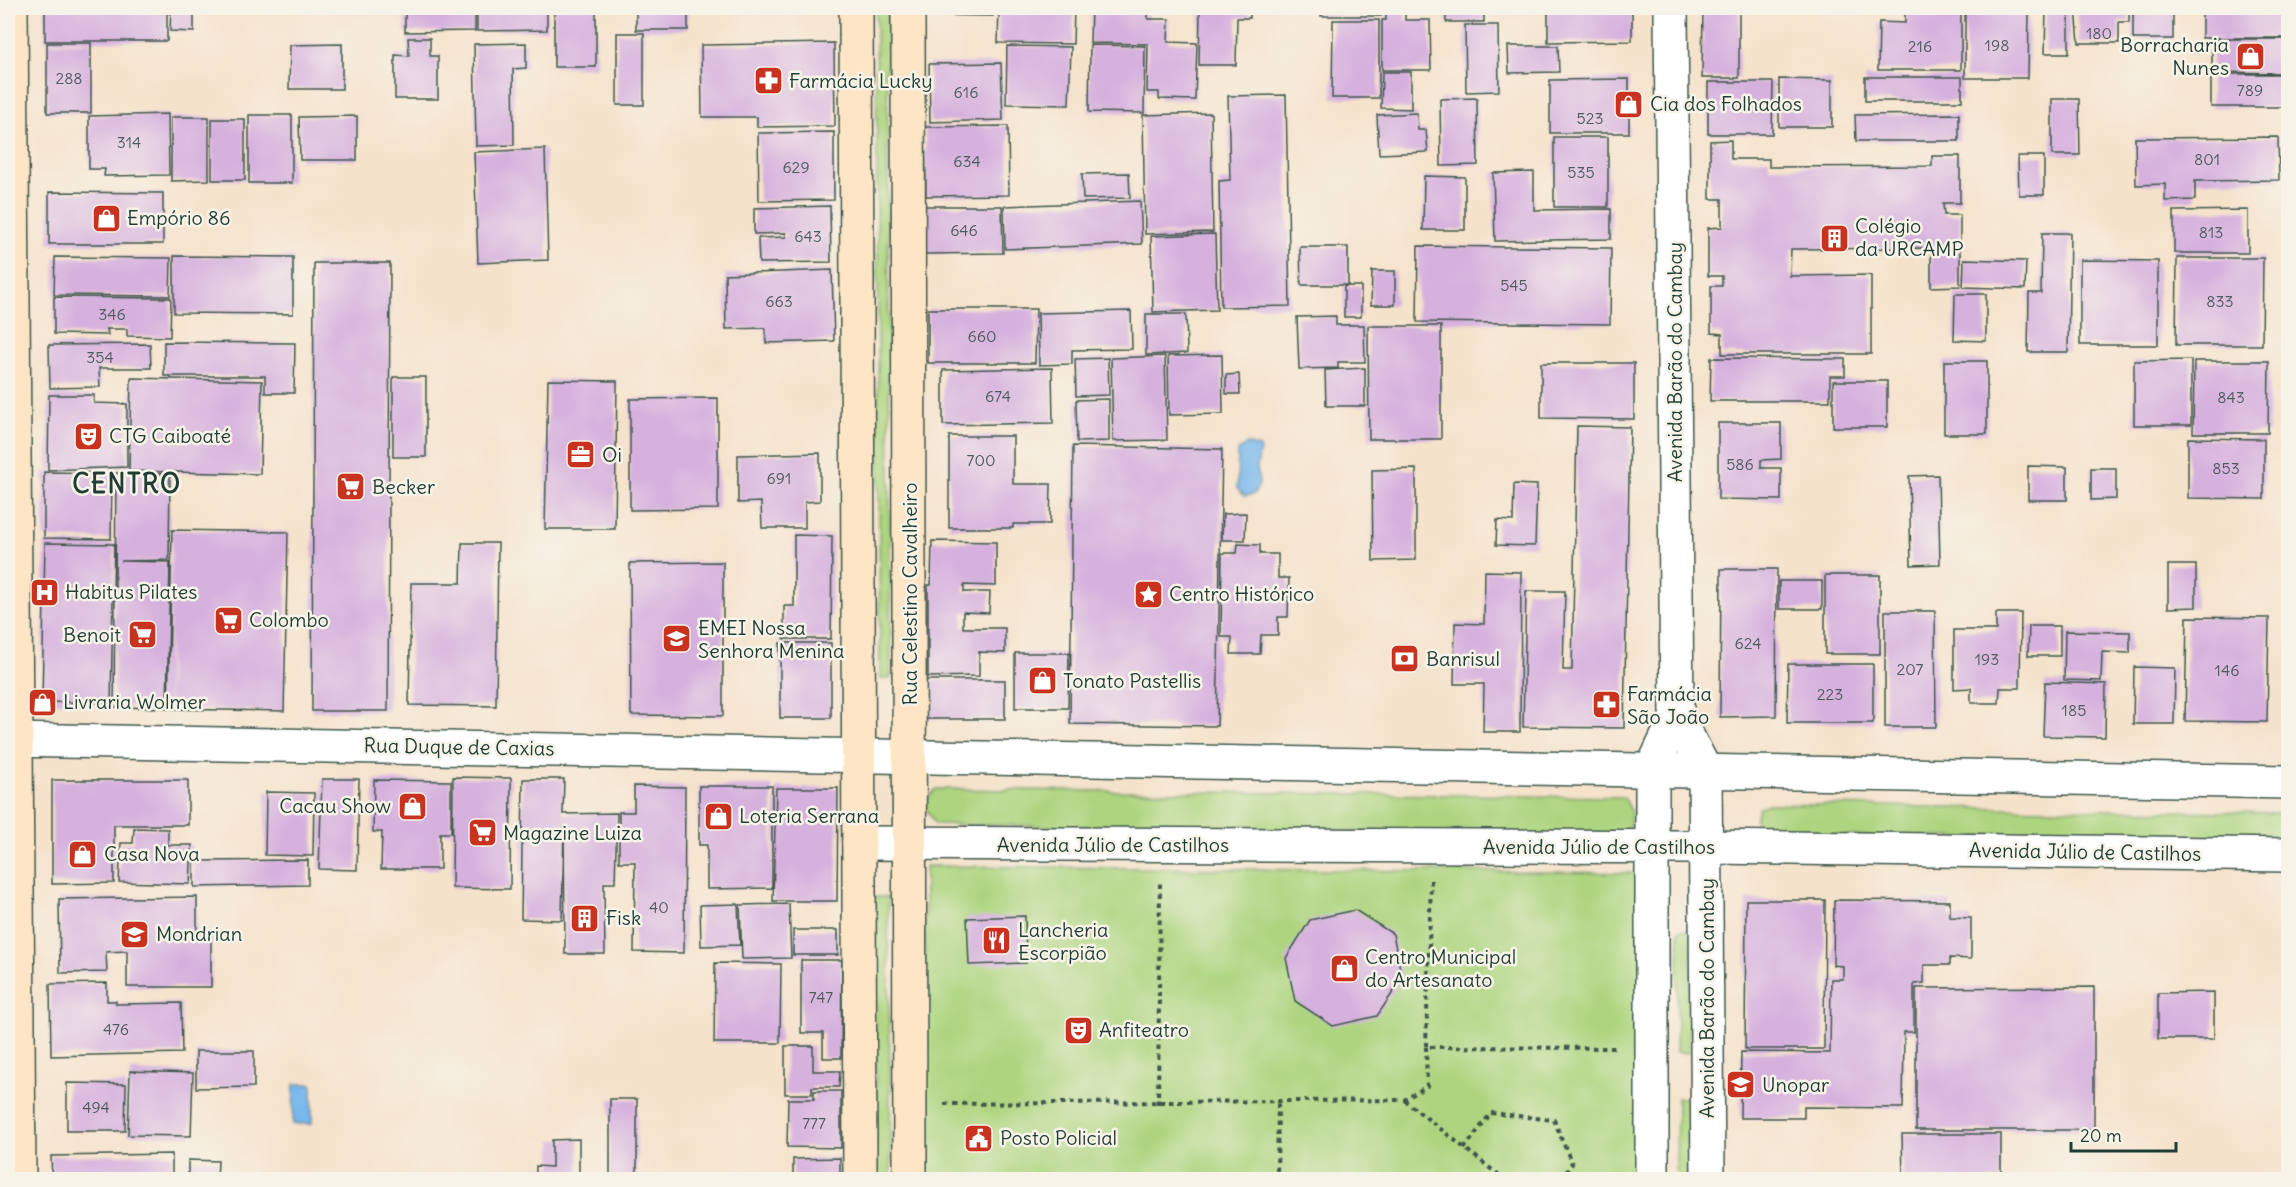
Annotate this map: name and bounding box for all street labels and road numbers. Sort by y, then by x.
street label: Avenida Barão do Cambay [1662,242,1687,482]
street label: Rua Celestino Cavalheiro [897,483,922,705]
street label: Rua Duque de Caxias [363,732,555,761]
street label: Avenida Júlio de Castilhos [997,832,1229,857]
street label: Avenida Júlio de Castilhos [1483,834,1715,859]
street label: Avenida Júlio de Castilhos [1969,837,2201,866]
street label: Avenida Barão do Cambay [1694,878,1719,1118]

